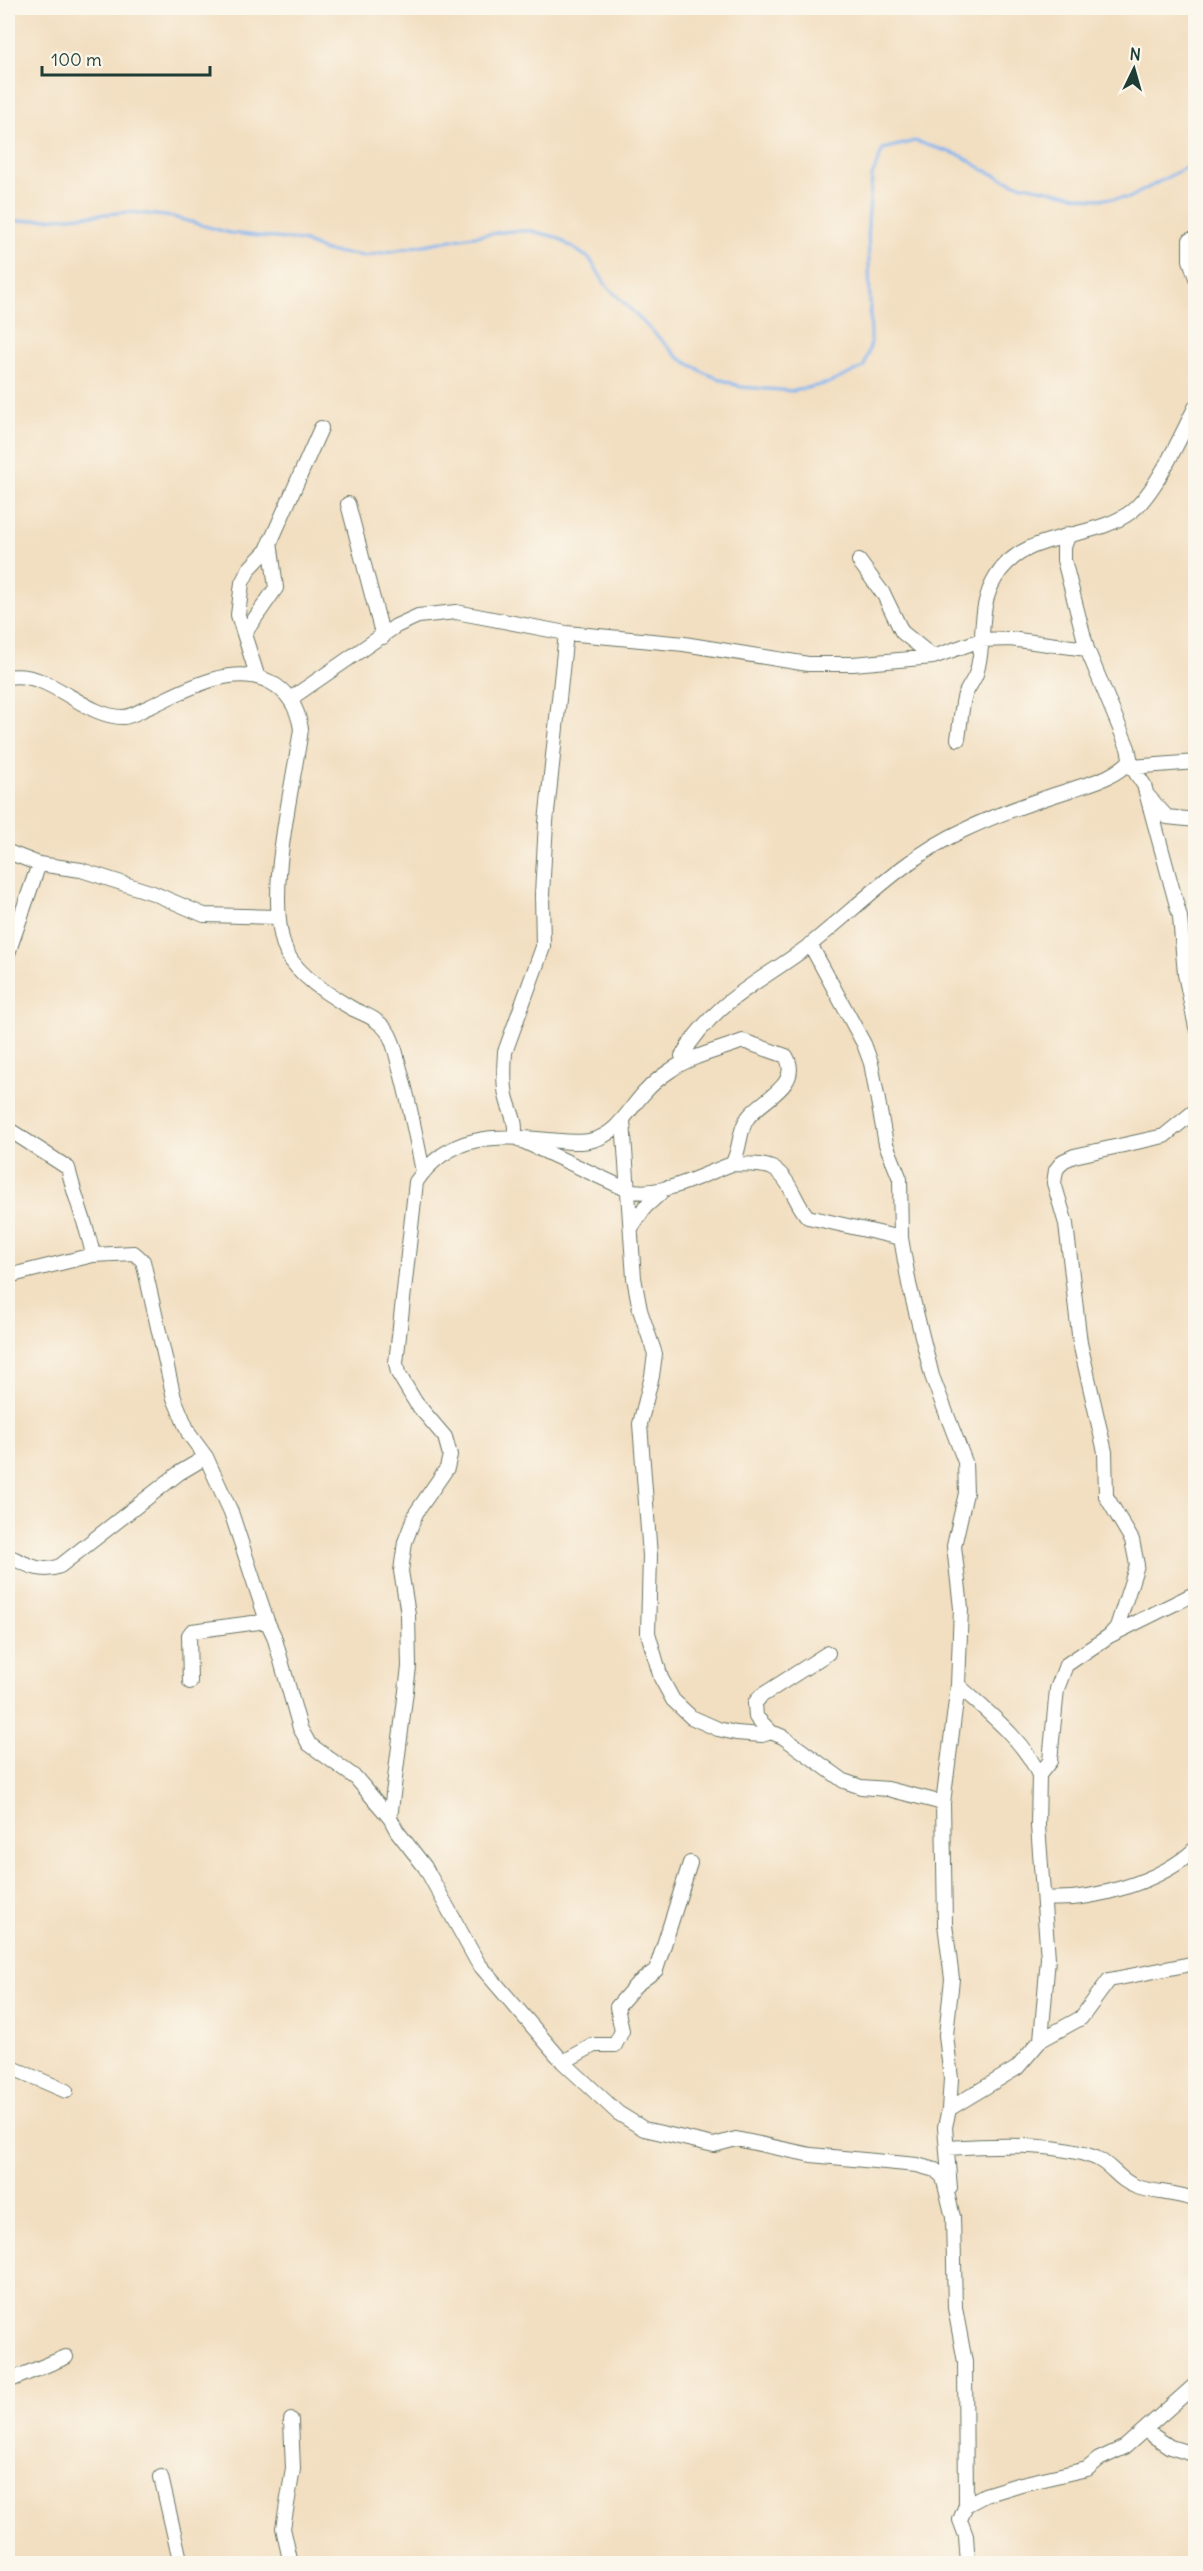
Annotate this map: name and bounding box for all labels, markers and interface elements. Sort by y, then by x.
scale bar [42,39,210,77]
north arrow [1104,39,1164,99]
text: N [1129,44,1142,65]
text: 100 m [51,48,102,71]

